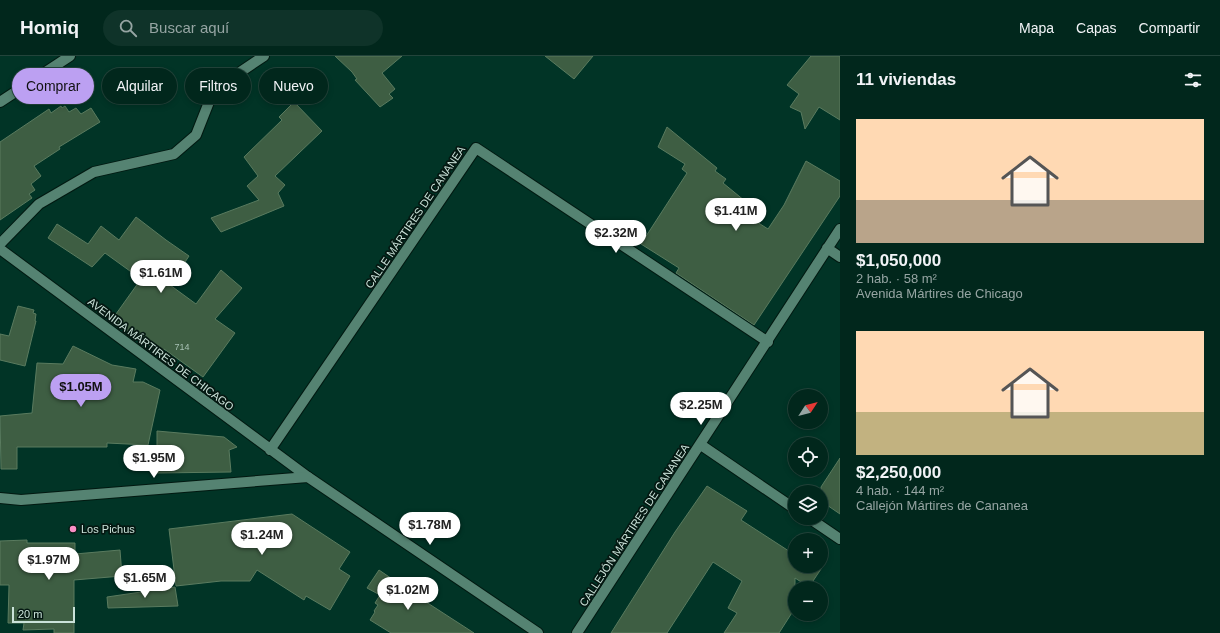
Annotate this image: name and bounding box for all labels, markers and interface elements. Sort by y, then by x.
search box [103,10,383,46]
text: Homiq [20,17,79,38]
icon: search [117,17,139,39]
text: Buscar aquí [149,19,229,36]
text: Mapa [1019,20,1054,36]
text: Capas [1076,20,1117,36]
text: Compartir [1139,20,1200,36]
chip: Comprar [12,68,94,104]
chip: Alquilar [102,68,177,104]
chip: Filtros [185,68,251,104]
chip: Nuevo [259,68,328,104]
icon: filters [1182,69,1204,91]
text: 11 viviendas [856,70,956,89]
street label: CALLE MÁRTIRES DE CANANEA [363,143,468,290]
icon: home [994,145,1066,217]
pin: $1.41M [703,198,769,232]
text: $1.41M [714,203,758,218]
pin: $2.32M [583,220,649,254]
text: $2.32M [594,225,638,240]
text: $1,050,000 [856,251,941,270]
pin: $1.61M [128,260,194,294]
text: $1.61M [139,265,183,280]
text: 2 hab. · 58 m² [856,271,937,286]
text: Avenida Mártires de Chicago [856,286,1023,301]
street label: AVENIDA MÁRTIRES DE CHICAGO [86,295,237,413]
house number: 714 [174,342,190,352]
icon: home [994,357,1066,429]
pin: $1.05M [48,374,114,408]
text: $1.05M [59,379,103,394]
north arrow [788,389,828,429]
map controls [788,389,828,621]
pin: $2.25M [668,392,734,426]
text: $2.25M [679,397,723,412]
button: locate [788,437,828,477]
street label: CALLEJÓN MÁRTIRES DE CANANEA [577,441,691,608]
pin: $1.95M [121,445,187,479]
text: $1.95M [132,450,176,465]
text: $2,250,000 [856,463,941,482]
text: 4 hab. · 144 m² [856,483,944,498]
button: layers [788,485,828,525]
text: Callejón Mártires de Cananea [856,498,1028,513]
pin: $1.78M [397,512,463,546]
text: $1.78M [408,517,452,532]
pin: $1.24M [229,522,295,556]
place label: Los Pichus [81,523,135,535]
marker: Los Pichus [68,524,78,534]
text: $1.24M [240,527,284,542]
button: + [788,533,828,573]
pin: $1.97M [16,547,82,581]
text: $1.97M [27,552,71,567]
pin: $1.65M [112,565,178,599]
text: $1.65M [123,570,167,585]
pin: $1.02M [375,577,441,611]
button: − [788,581,828,621]
text: $1.02M [386,582,430,597]
scale bar [12,605,75,624]
text: 20 m [18,608,42,620]

